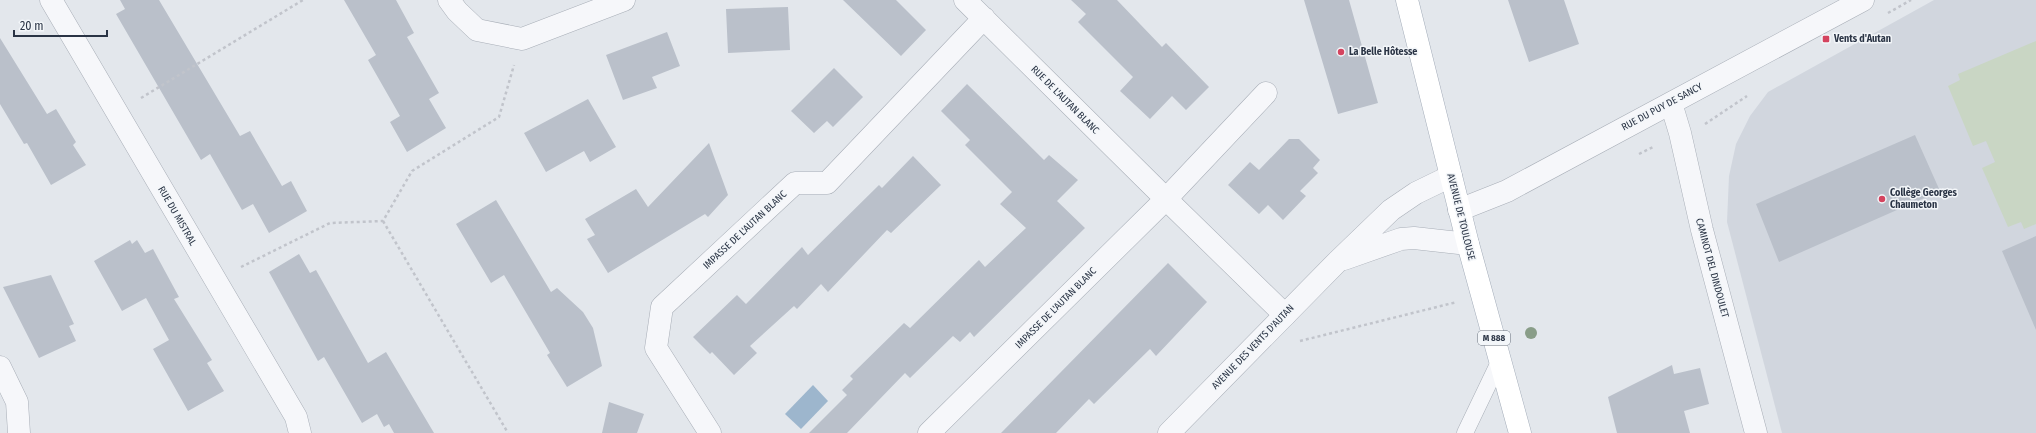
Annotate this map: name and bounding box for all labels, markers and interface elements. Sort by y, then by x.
scale bar [14,12,107,38]
text: 20 m [20,19,44,33]
place label: Vents d'Autan [1833,33,1891,45]
marker: Vents d'Autan [1821,34,1831,44]
place label: La Belle Hôtesse [1349,46,1417,58]
marker: La Belle Hôtesse [1336,47,1346,57]
street label: RUE DE L'AUTAN BLANC [1028,63,1102,137]
street label: RUE DU PUY DE SANCY [1620,81,1704,133]
street label: AVENUE DE TOULOUSE [1444,172,1478,262]
street label: RUE DU MISTRAL [155,184,199,248]
place label: Collège Georges Chaumeton [1890,186,1957,211]
street label: IMPASSE DE L'AUTAN BLANC [701,188,789,272]
marker: Collège Georges Chaumeton [1877,194,1887,204]
street label: CAMINOT DEL DINDOULET [1693,217,1731,319]
street label: IMPASSE DE L'AUTAN BLANC [1013,265,1099,351]
street label: AVENUE DES VENTS D'AUTAN [1209,302,1297,392]
road number: M 888 [1478,331,1510,345]

